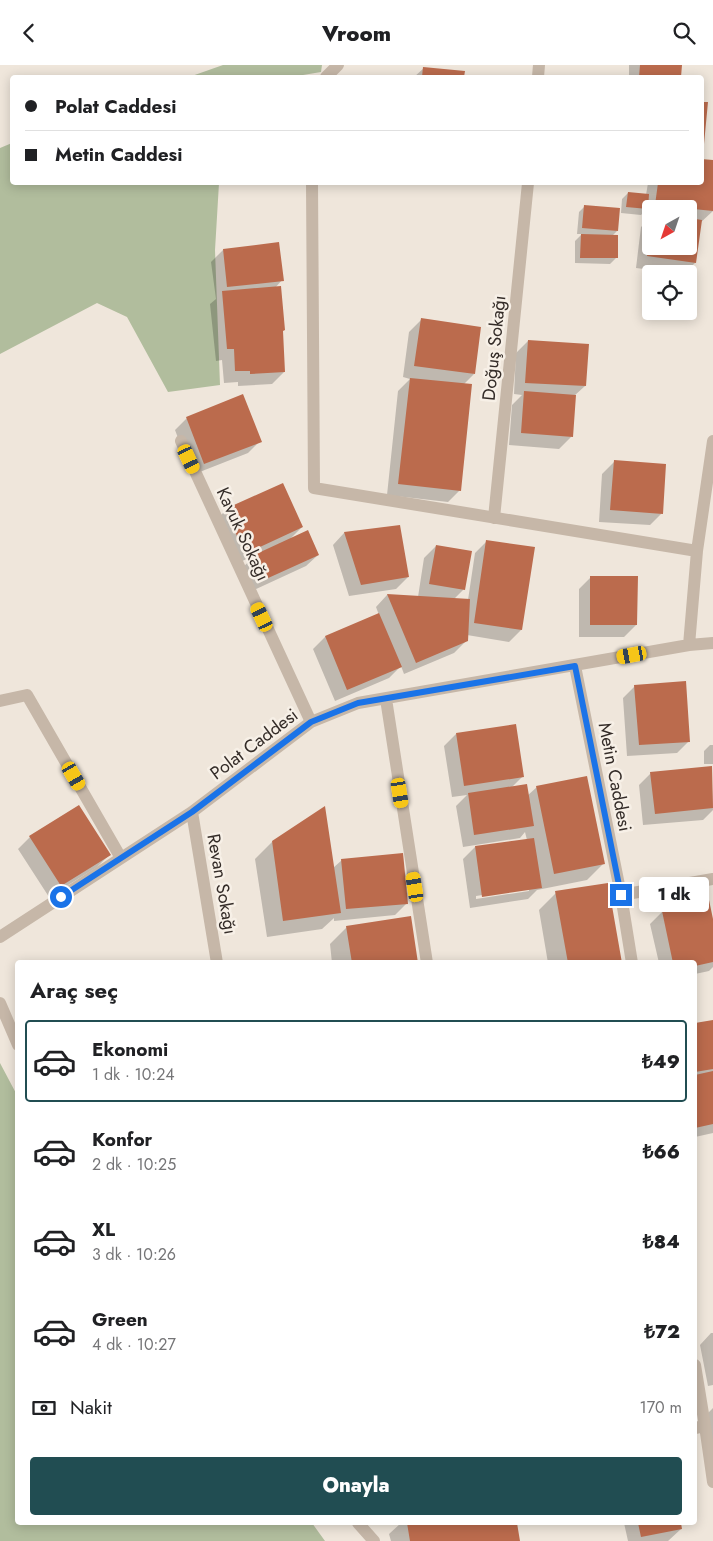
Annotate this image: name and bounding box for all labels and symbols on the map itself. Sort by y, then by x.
north arrow [642,200,698,255]
street label: Doğuş Sokağı [476,294,512,402]
car [175,442,202,476]
street label: Kavuk Sokağı [210,483,276,585]
car [248,600,275,634]
car [615,645,648,665]
street label: Polat Caddesi [204,702,304,786]
street label: Metin Caddesi [592,720,638,834]
car [60,759,87,793]
car [390,777,409,809]
street label: Revan Sokağı [200,832,244,936]
car [405,871,424,903]
callout: 1 dk [638,877,708,913]
route end [610,884,632,906]
route start [50,886,72,908]

